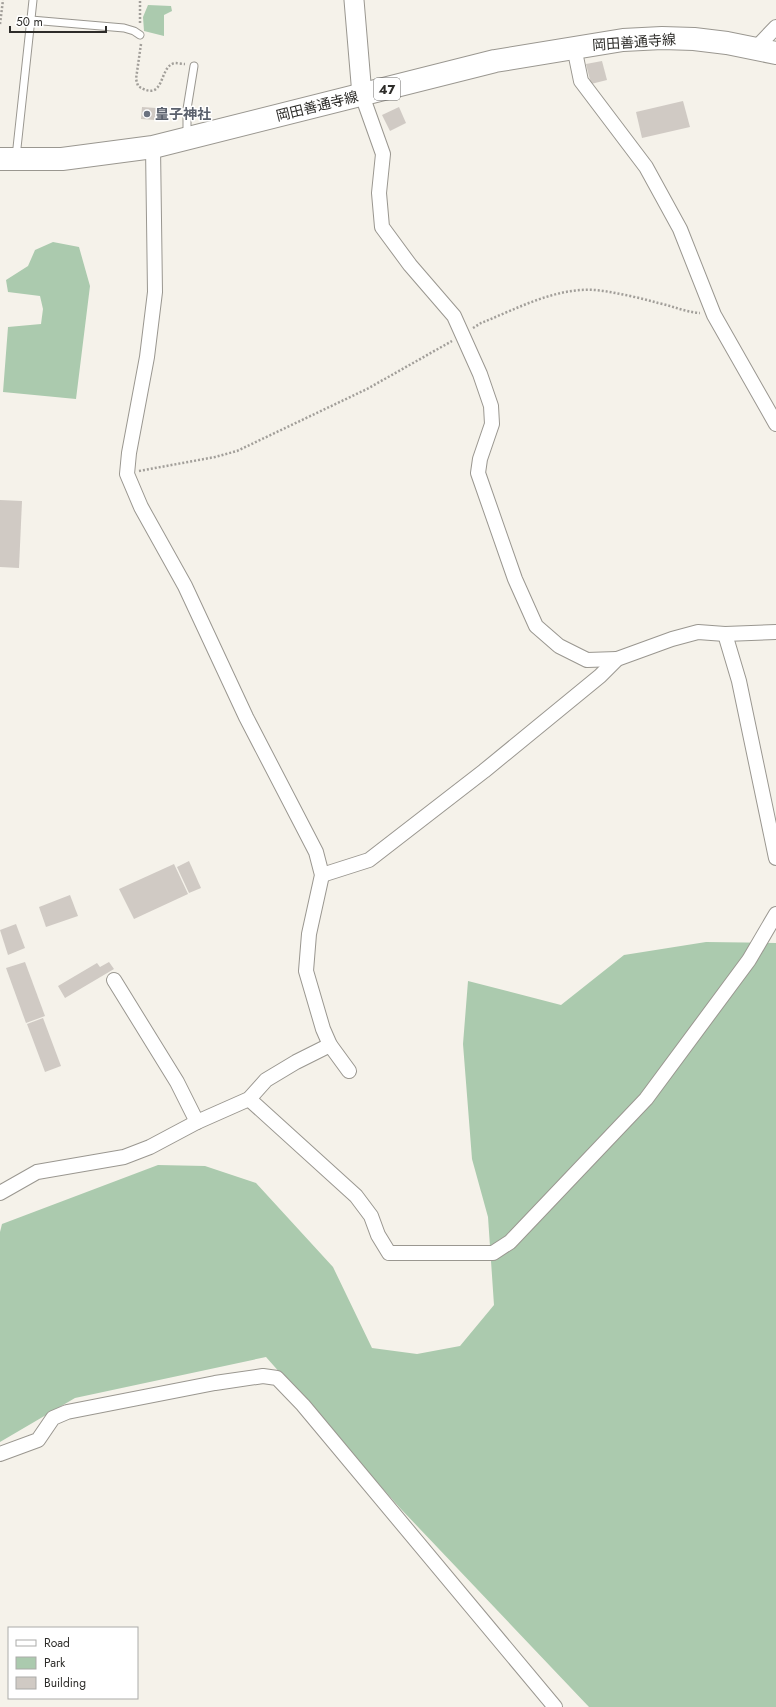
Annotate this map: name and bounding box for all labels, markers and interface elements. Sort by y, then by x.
scale bar [10,8,106,34]
text: 50 m [16,13,43,31]
street label: 岡田善通寺線 [591,29,677,55]
road number: 47 [374,78,400,100]
street label: 岡田善通寺線 [274,86,360,126]
place label: 皇子神社 [155,104,211,124]
marker: 皇子神社 [142,109,152,119]
legend [8,1627,138,1699]
text: Road [44,1634,70,1652]
text: Park [44,1654,66,1672]
text: Building [44,1674,86,1692]

